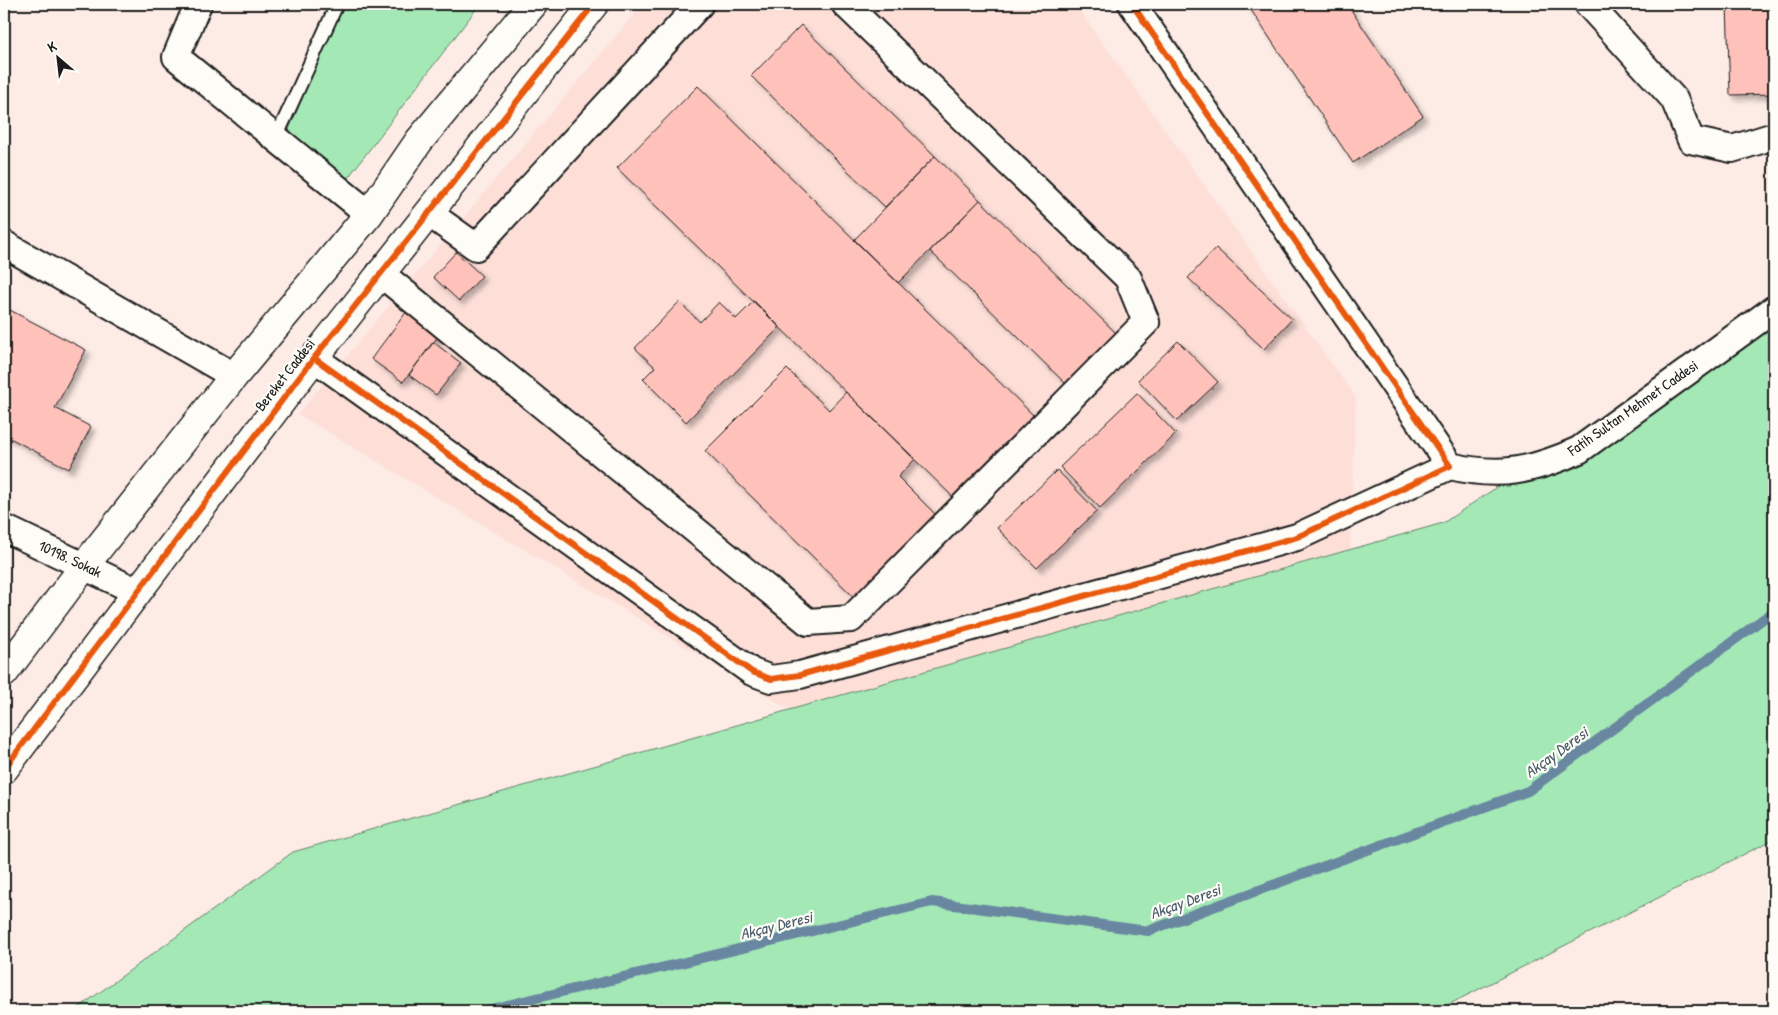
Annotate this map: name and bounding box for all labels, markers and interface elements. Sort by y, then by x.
north arrow [32,32,82,82]
text: K [44,36,60,56]
street label: Bereket Caddesi [250,334,320,415]
street label: Fatih Sultan Mehmet Caddesi [1562,355,1702,461]
street label: 10198. Sokak [35,535,105,582]
water label: Akçay Deresi [1520,721,1593,783]
water label: Akçay Deresi [1147,878,1225,924]
water label: Akçay Deresi [738,905,816,945]

